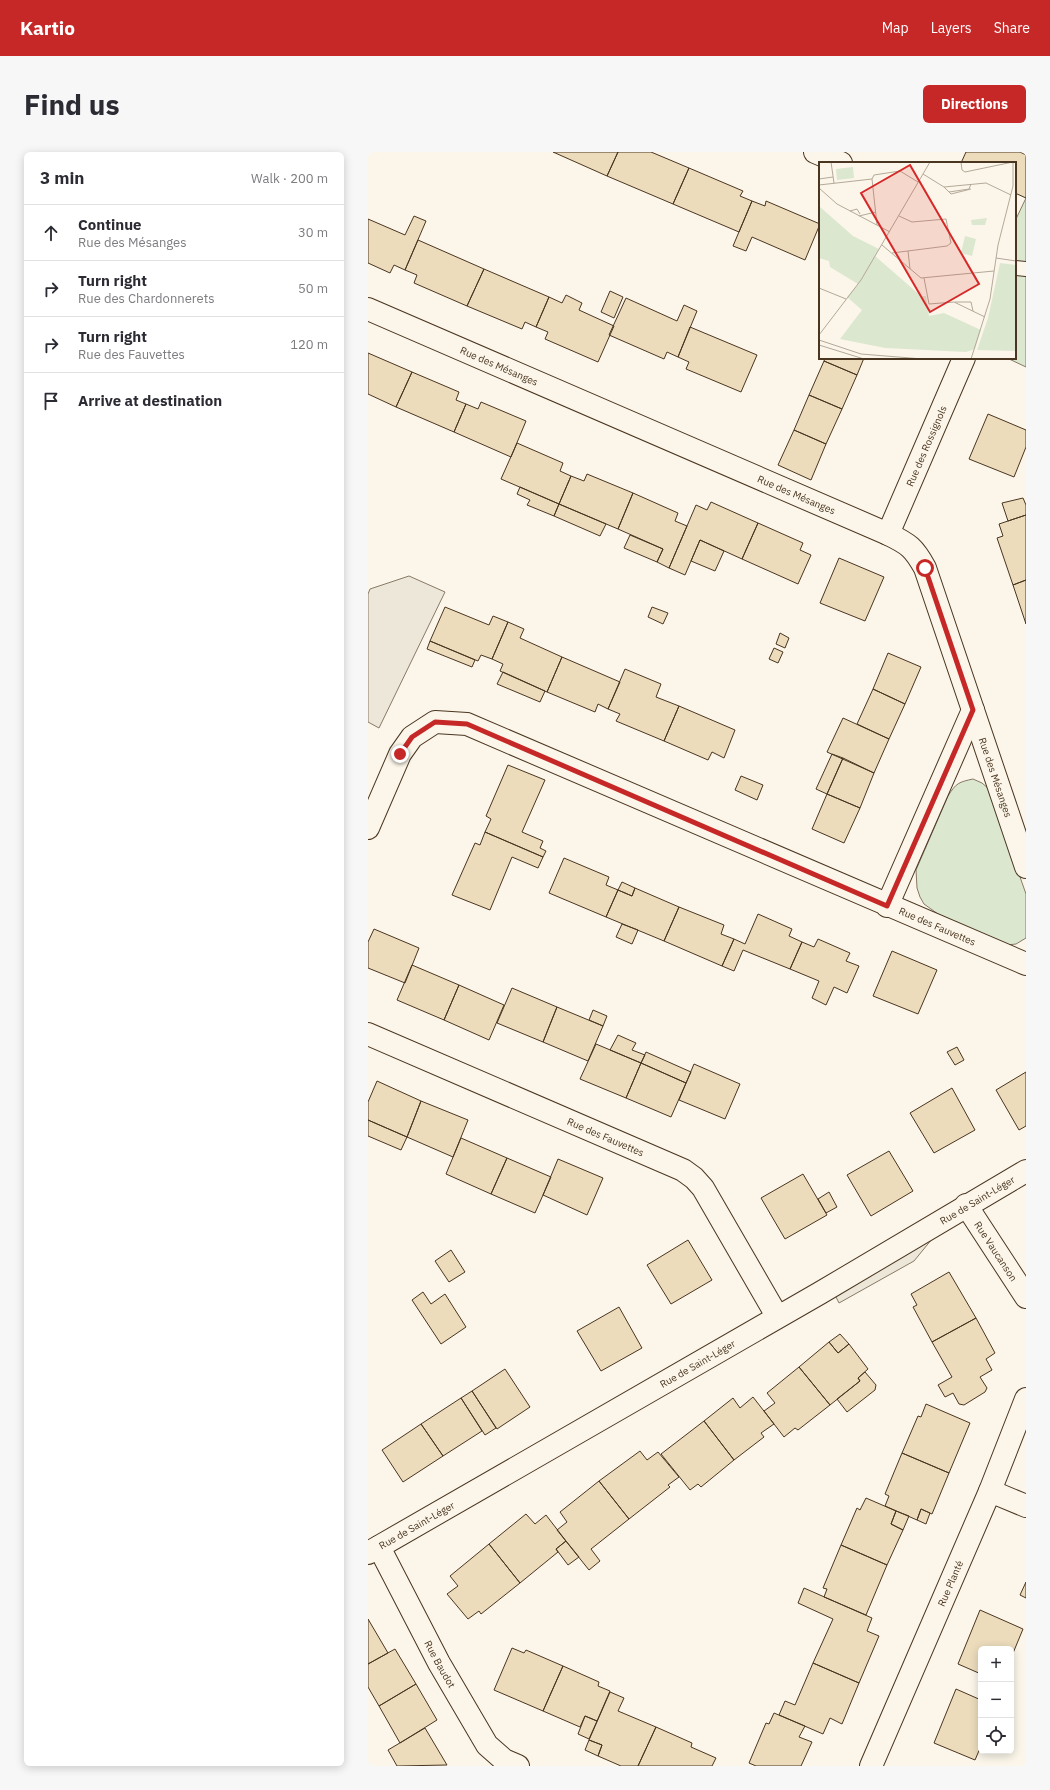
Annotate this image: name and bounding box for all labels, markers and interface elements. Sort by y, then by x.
text: Kartio [20,16,75,40]
text: Map [882,19,909,37]
text: Layers [931,19,972,37]
text: Share [994,19,1030,37]
button: Directions [923,85,1026,123]
text: Find us [24,86,120,123]
inset map [819,162,1016,359]
text: 3 min [40,167,84,189]
text: Walk · 200 m [251,170,328,187]
text: Continue [78,215,142,234]
icon: ahead [40,222,62,244]
text: 30 m [298,224,328,241]
text: Rue des Mésanges [78,234,187,251]
text: Turn right [78,271,147,290]
icon: right [40,278,62,300]
text: 50 m [298,280,328,297]
text: Rue des Chardonnerets [78,290,215,307]
text: Turn right [78,327,147,346]
icon: right [40,334,62,356]
text: 120 m [290,336,328,353]
street label: Rue des Mésanges [458,344,540,389]
text: Rue des Fauvettes [78,346,185,363]
icon: arrive [40,390,62,412]
text: Arrive at destination [78,391,222,410]
street label: Rue des Rossignols [903,404,950,488]
street label: Rue des Mésanges [755,472,837,518]
route start [916,559,934,577]
street label: Rue des Mésanges [976,736,1015,819]
route end [391,745,409,763]
street label: Rue des Fauvettes [897,904,978,949]
street label: Rue des Fauvettes [565,1115,646,1159]
street label: Rue de Saint-Léger [937,1173,1018,1228]
street label: Rue Vaucanson [971,1219,1020,1284]
street label: Rue de Saint-Léger [658,1337,738,1391]
street label: Rue de Saint-Léger [377,1498,457,1552]
street label: Rue Planté [935,1558,966,1609]
street label: Rue Baudot [421,1638,458,1691]
map controls [978,1646,1014,1754]
button: + [978,1646,1014,1682]
button: − [978,1682,1014,1718]
button: locate [978,1718,1014,1754]

